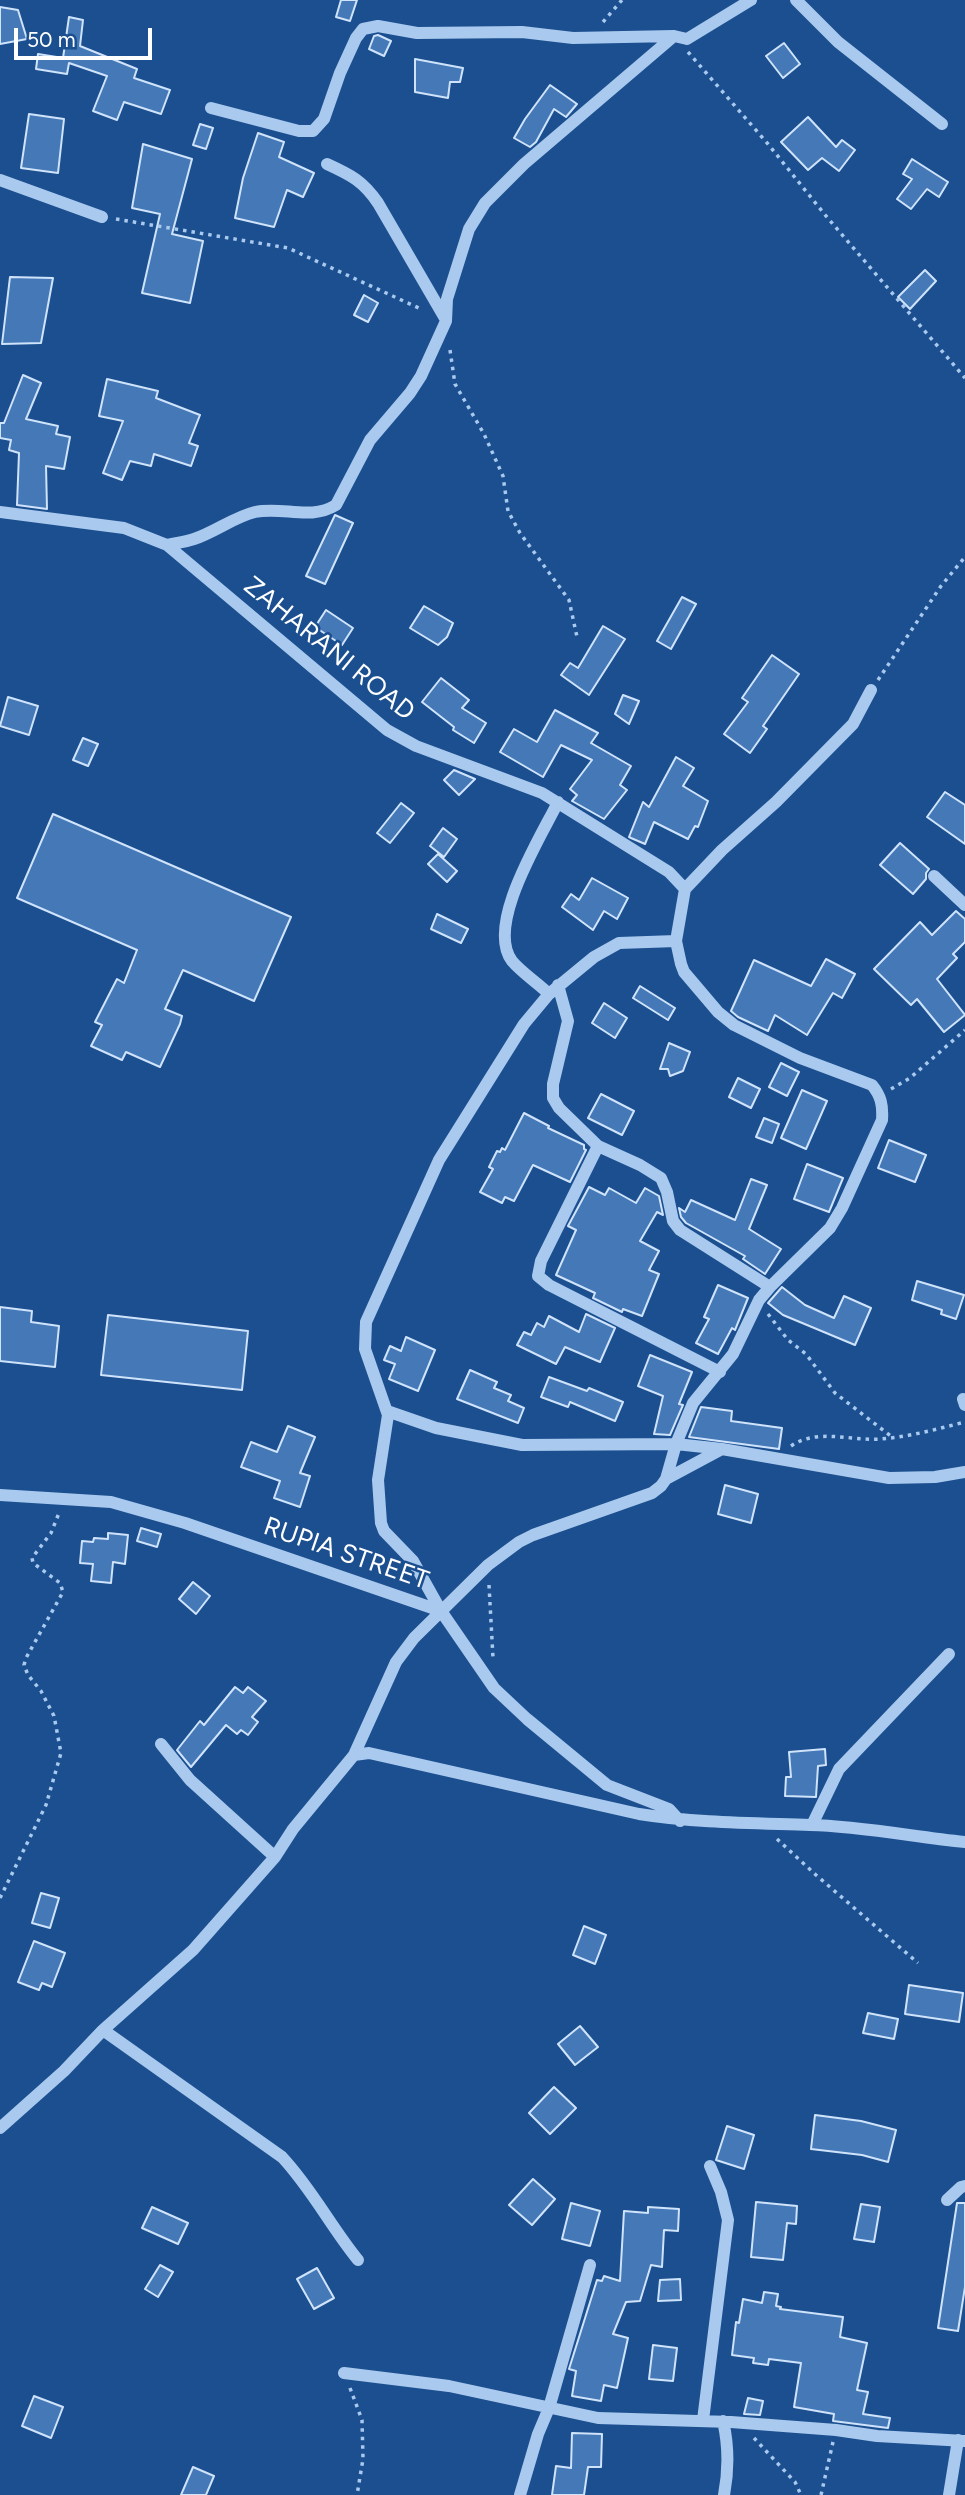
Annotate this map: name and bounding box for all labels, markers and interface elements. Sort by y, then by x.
scale bar [18,14,156,58]
text: 50 m [27,27,76,52]
street label: ZAHARANI ROAD [237,571,421,727]
street label: RUPIA STREET [259,1511,433,1597]

